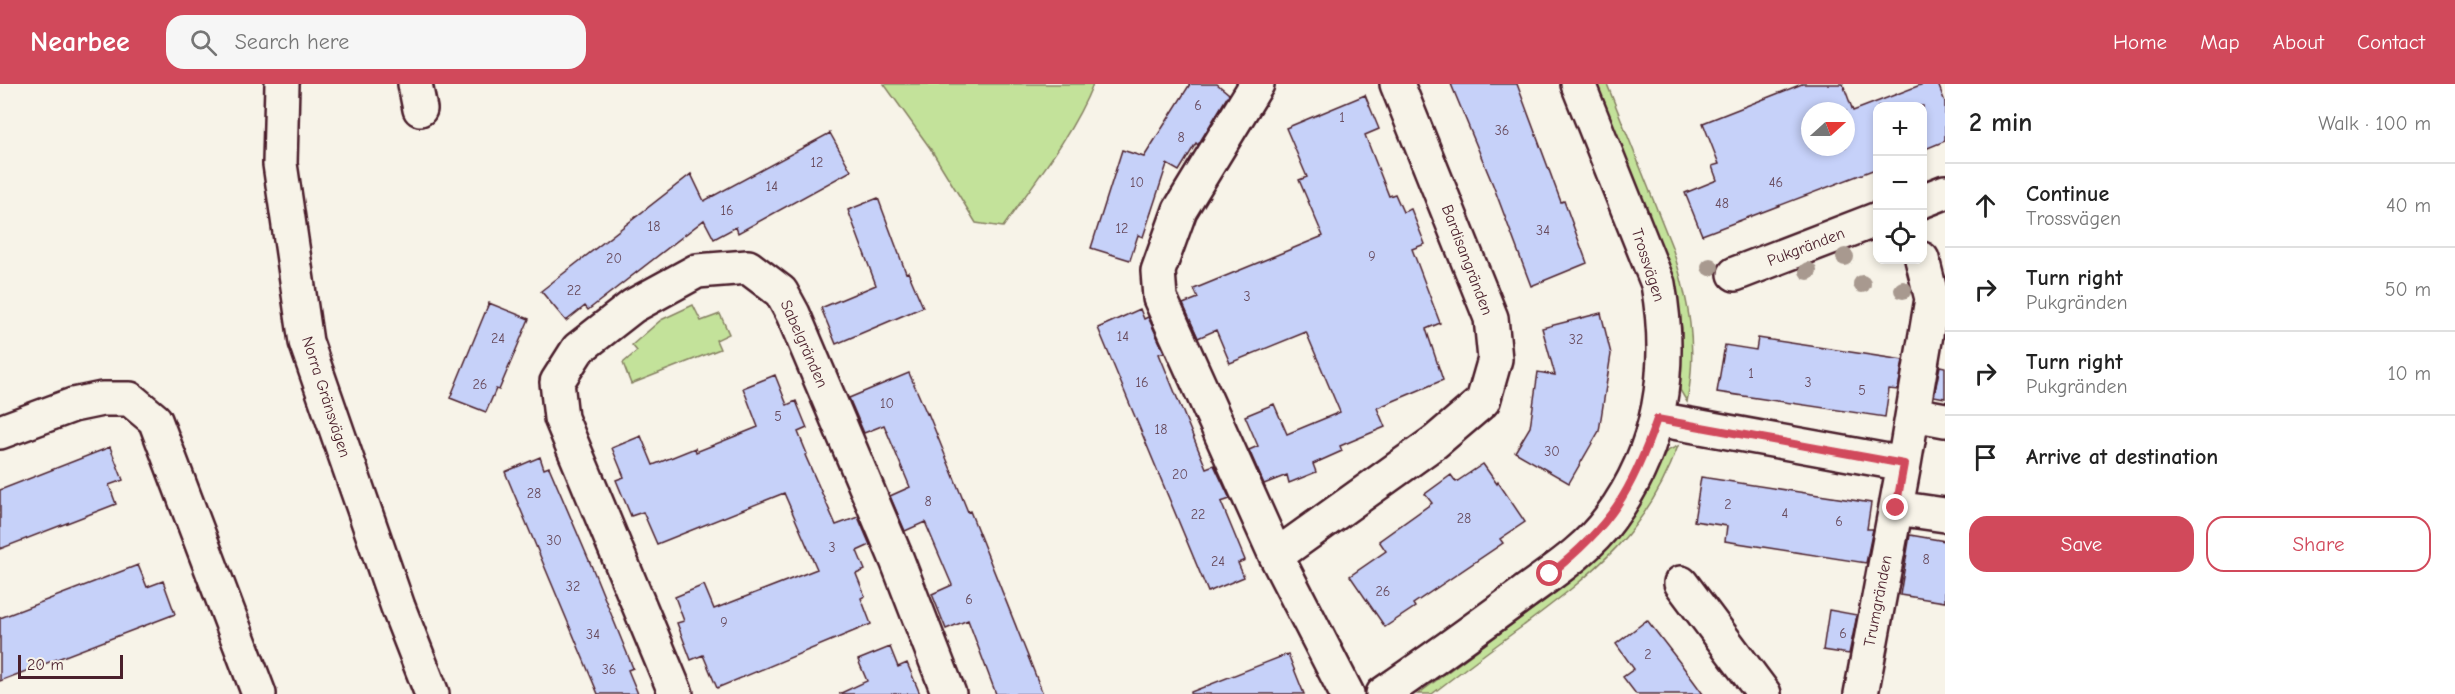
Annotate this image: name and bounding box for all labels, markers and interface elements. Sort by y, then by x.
search box [166,15,586,69]
text: Nearbee [30,26,130,58]
icon: search [187,26,220,59]
text: Search here [235,29,349,55]
text: Home [2113,30,2167,54]
text: Map [2200,30,2240,54]
text: About [2273,30,2324,54]
text: Contact [2357,30,2425,54]
house number: 6 [1194,97,1202,114]
north arrow [1801,102,1855,156]
map controls [1873,102,1927,264]
button: + [1873,102,1927,156]
text: 2 min [1969,108,2032,138]
house number: 1 [1339,109,1345,126]
text: Walk · 100 m [2318,112,2431,135]
house number: 36 [1495,122,1509,139]
house number: 8 [1177,129,1185,146]
house number: 12 [811,154,823,171]
button: − [1873,156,1927,210]
house number: 10 [1130,174,1144,191]
house number: 46 [1769,174,1783,191]
house number: 14 [766,178,778,195]
text: Continue [2026,181,2109,207]
icon: ahead [1969,189,2002,222]
text: 40 m [2386,194,2431,217]
house number: 48 [1715,195,1729,212]
house number: 16 [720,202,734,219]
street label: Bardisangränden [1438,202,1496,318]
text: Trossvägen [2026,207,2121,230]
button: locate [1873,210,1927,264]
house number: 18 [648,218,660,235]
house number: 12 [1116,220,1128,237]
house number: 34 [1536,222,1550,239]
street label: Pukgränden [1765,224,1847,270]
street label: Trossvägen [1628,226,1668,304]
house number: 9 [1368,248,1376,265]
house number: 20 [606,250,622,267]
text: Turn right [2026,265,2123,291]
icon: right [1969,273,2002,306]
text: 50 m [2385,278,2431,301]
house number: 22 [567,282,581,299]
house number: 3 [1243,288,1251,305]
text: Pukgränden [2026,291,2128,314]
street label: Sabelgränden [777,297,831,391]
house number: 14 [1117,328,1129,345]
house number: 24 [491,330,505,347]
house number: 32 [1569,331,1583,348]
street label: Norra Gränsvägen [298,334,354,460]
text: Turn right [2026,349,2123,375]
icon: right [1969,357,2002,390]
text: 10 m [2388,362,2431,385]
house number: 1 [1748,365,1754,382]
house number: 16 [1135,374,1149,391]
house number: 3 [1804,374,1812,391]
text: Pukgränden [2026,375,2128,398]
house number: 26 [473,376,487,393]
house number: 5 [1858,382,1866,399]
house number: 10 [880,395,894,412]
house number: 5 [774,408,782,425]
house number: 18 [1155,421,1167,438]
icon: arrive [1969,441,2002,474]
house number: 30 [1544,443,1560,460]
text: Arrive at destination [2026,444,2218,470]
house number: 20 [1172,466,1188,483]
house number: 28 [527,485,541,502]
house number: 8 [924,493,932,510]
route end [1882,494,1908,520]
house number: 2 [1724,496,1732,513]
house number: 4 [1782,505,1789,522]
house number: 22 [1191,506,1205,523]
house number: 28 [1457,510,1471,527]
house number: 6 [1835,513,1843,530]
button: Save [1969,516,2194,572]
button: Share [2206,516,2431,572]
house number: 30 [546,532,562,549]
house number: 3 [828,539,836,556]
house number: 8 [1922,551,1930,568]
house number: 24 [1211,553,1225,570]
street label: Trumgränden [1860,554,1896,648]
route start [1536,560,1562,586]
house number: 32 [566,578,580,595]
house number: 26 [1376,583,1390,600]
house number: 6 [965,591,973,608]
house number: 9 [720,614,728,631]
house number: 6 [1839,625,1847,642]
house number: 34 [586,626,600,643]
house number: 2 [1644,646,1652,663]
scale bar [18,652,123,680]
text: 20 m [27,656,64,674]
house number: 36 [602,661,616,678]

